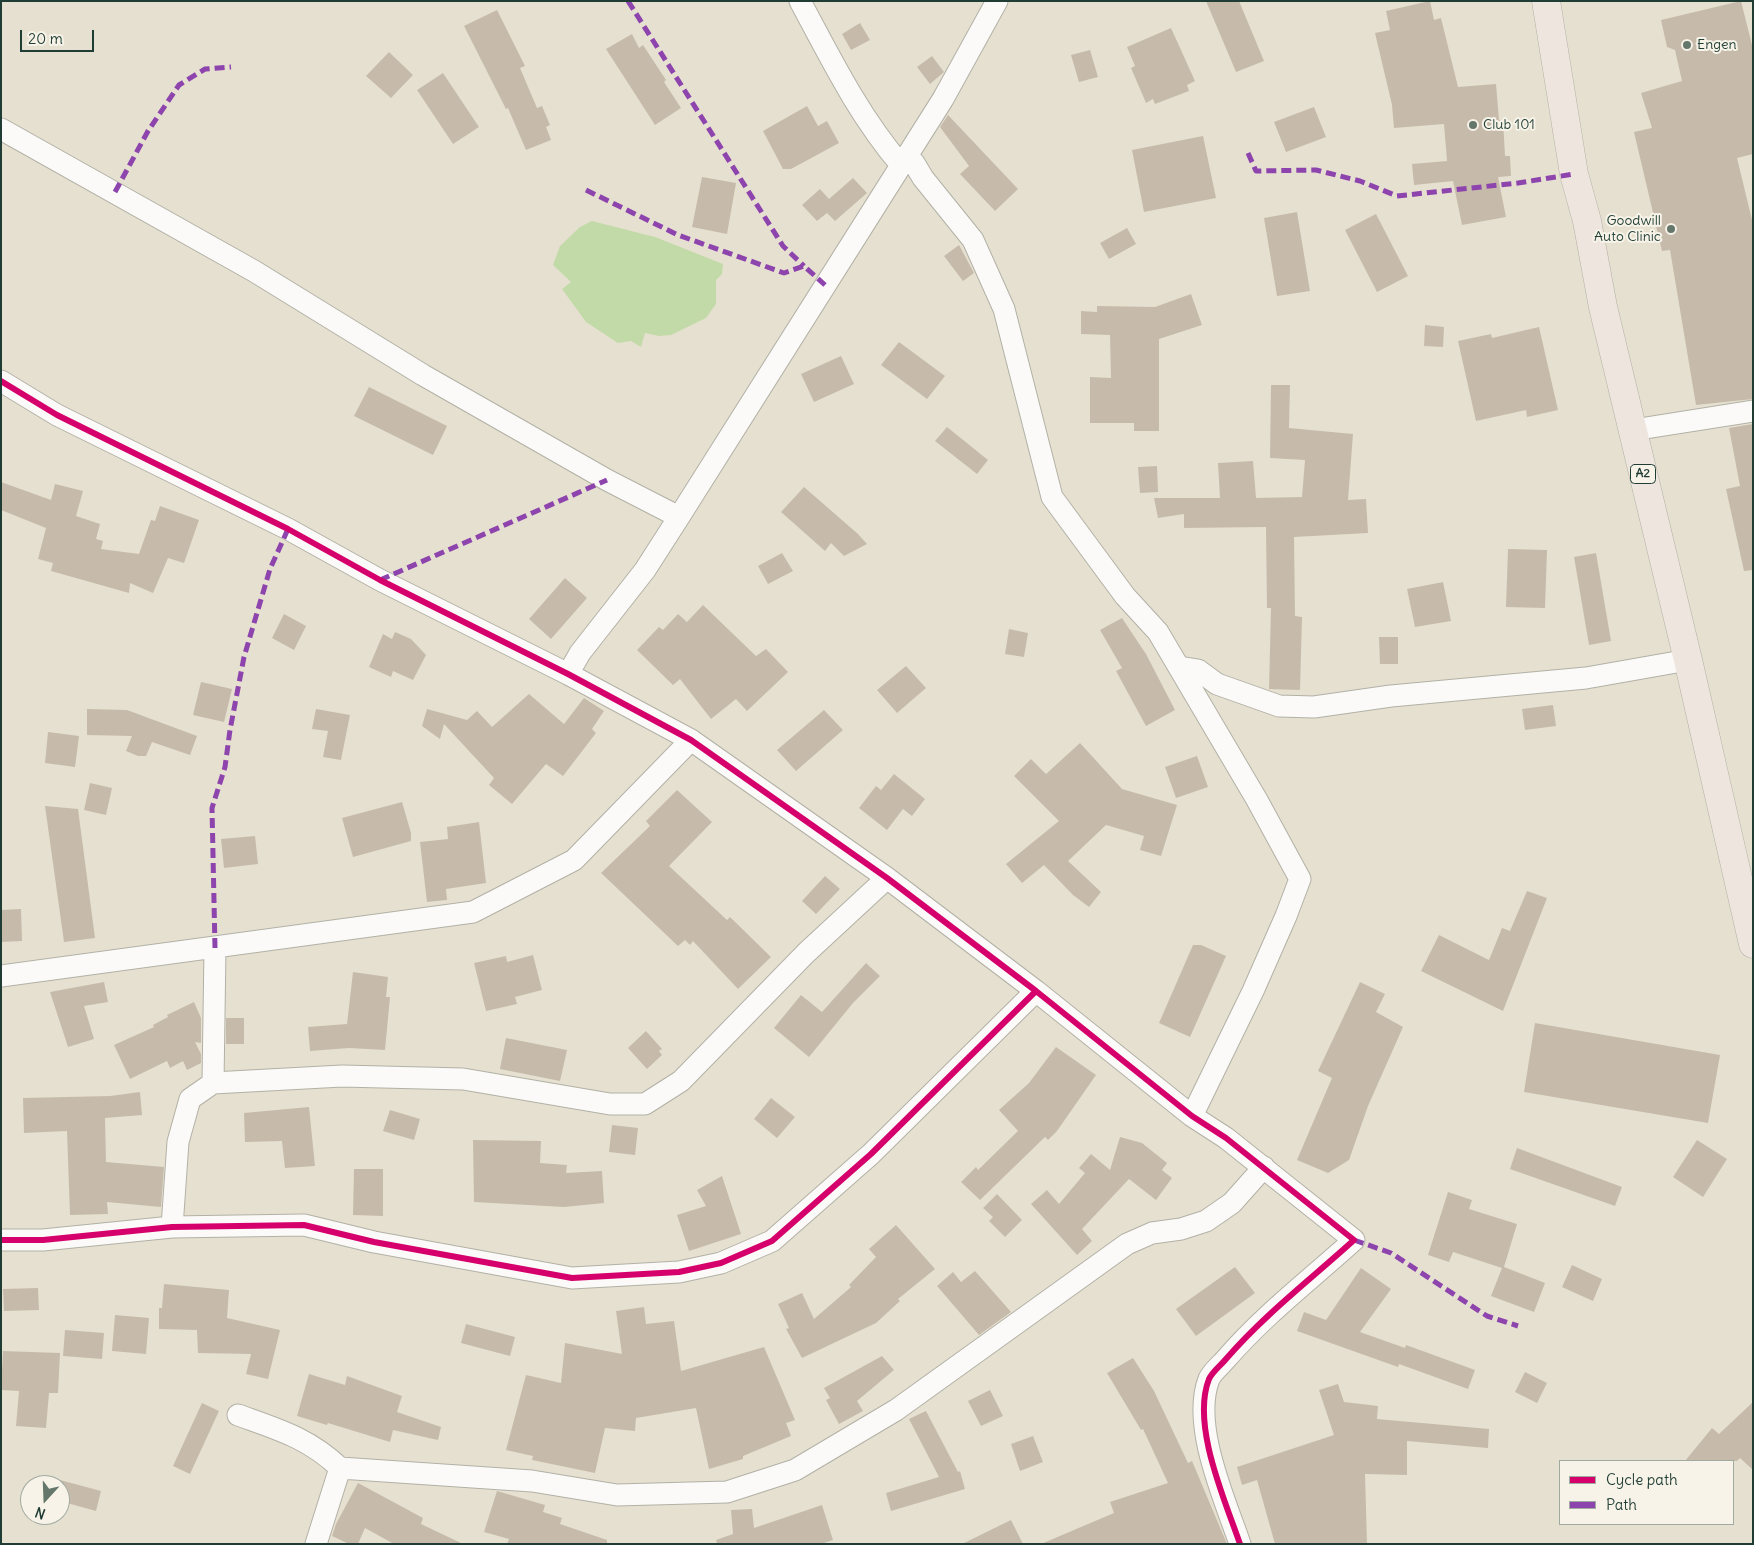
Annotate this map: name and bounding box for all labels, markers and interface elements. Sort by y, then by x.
scale bar [22,20,96,52]
text: 20 m [28,29,63,48]
place label: Engen [1697,37,1737,53]
marker: Engen [1681,39,1693,51]
place label: Club 101 [1483,117,1535,133]
marker: Club 101 [1467,119,1479,131]
place label: Goodwill Auto Clinic [1594,213,1661,246]
marker: Goodwill Auto Clinic [1665,223,1677,235]
road number: A2 [1630,464,1656,484]
legend [1559,1460,1734,1525]
text: Cycle path [1606,1470,1678,1489]
north arrow [20,1475,70,1525]
text: Path [1606,1495,1637,1514]
text: N [33,1503,48,1523]

